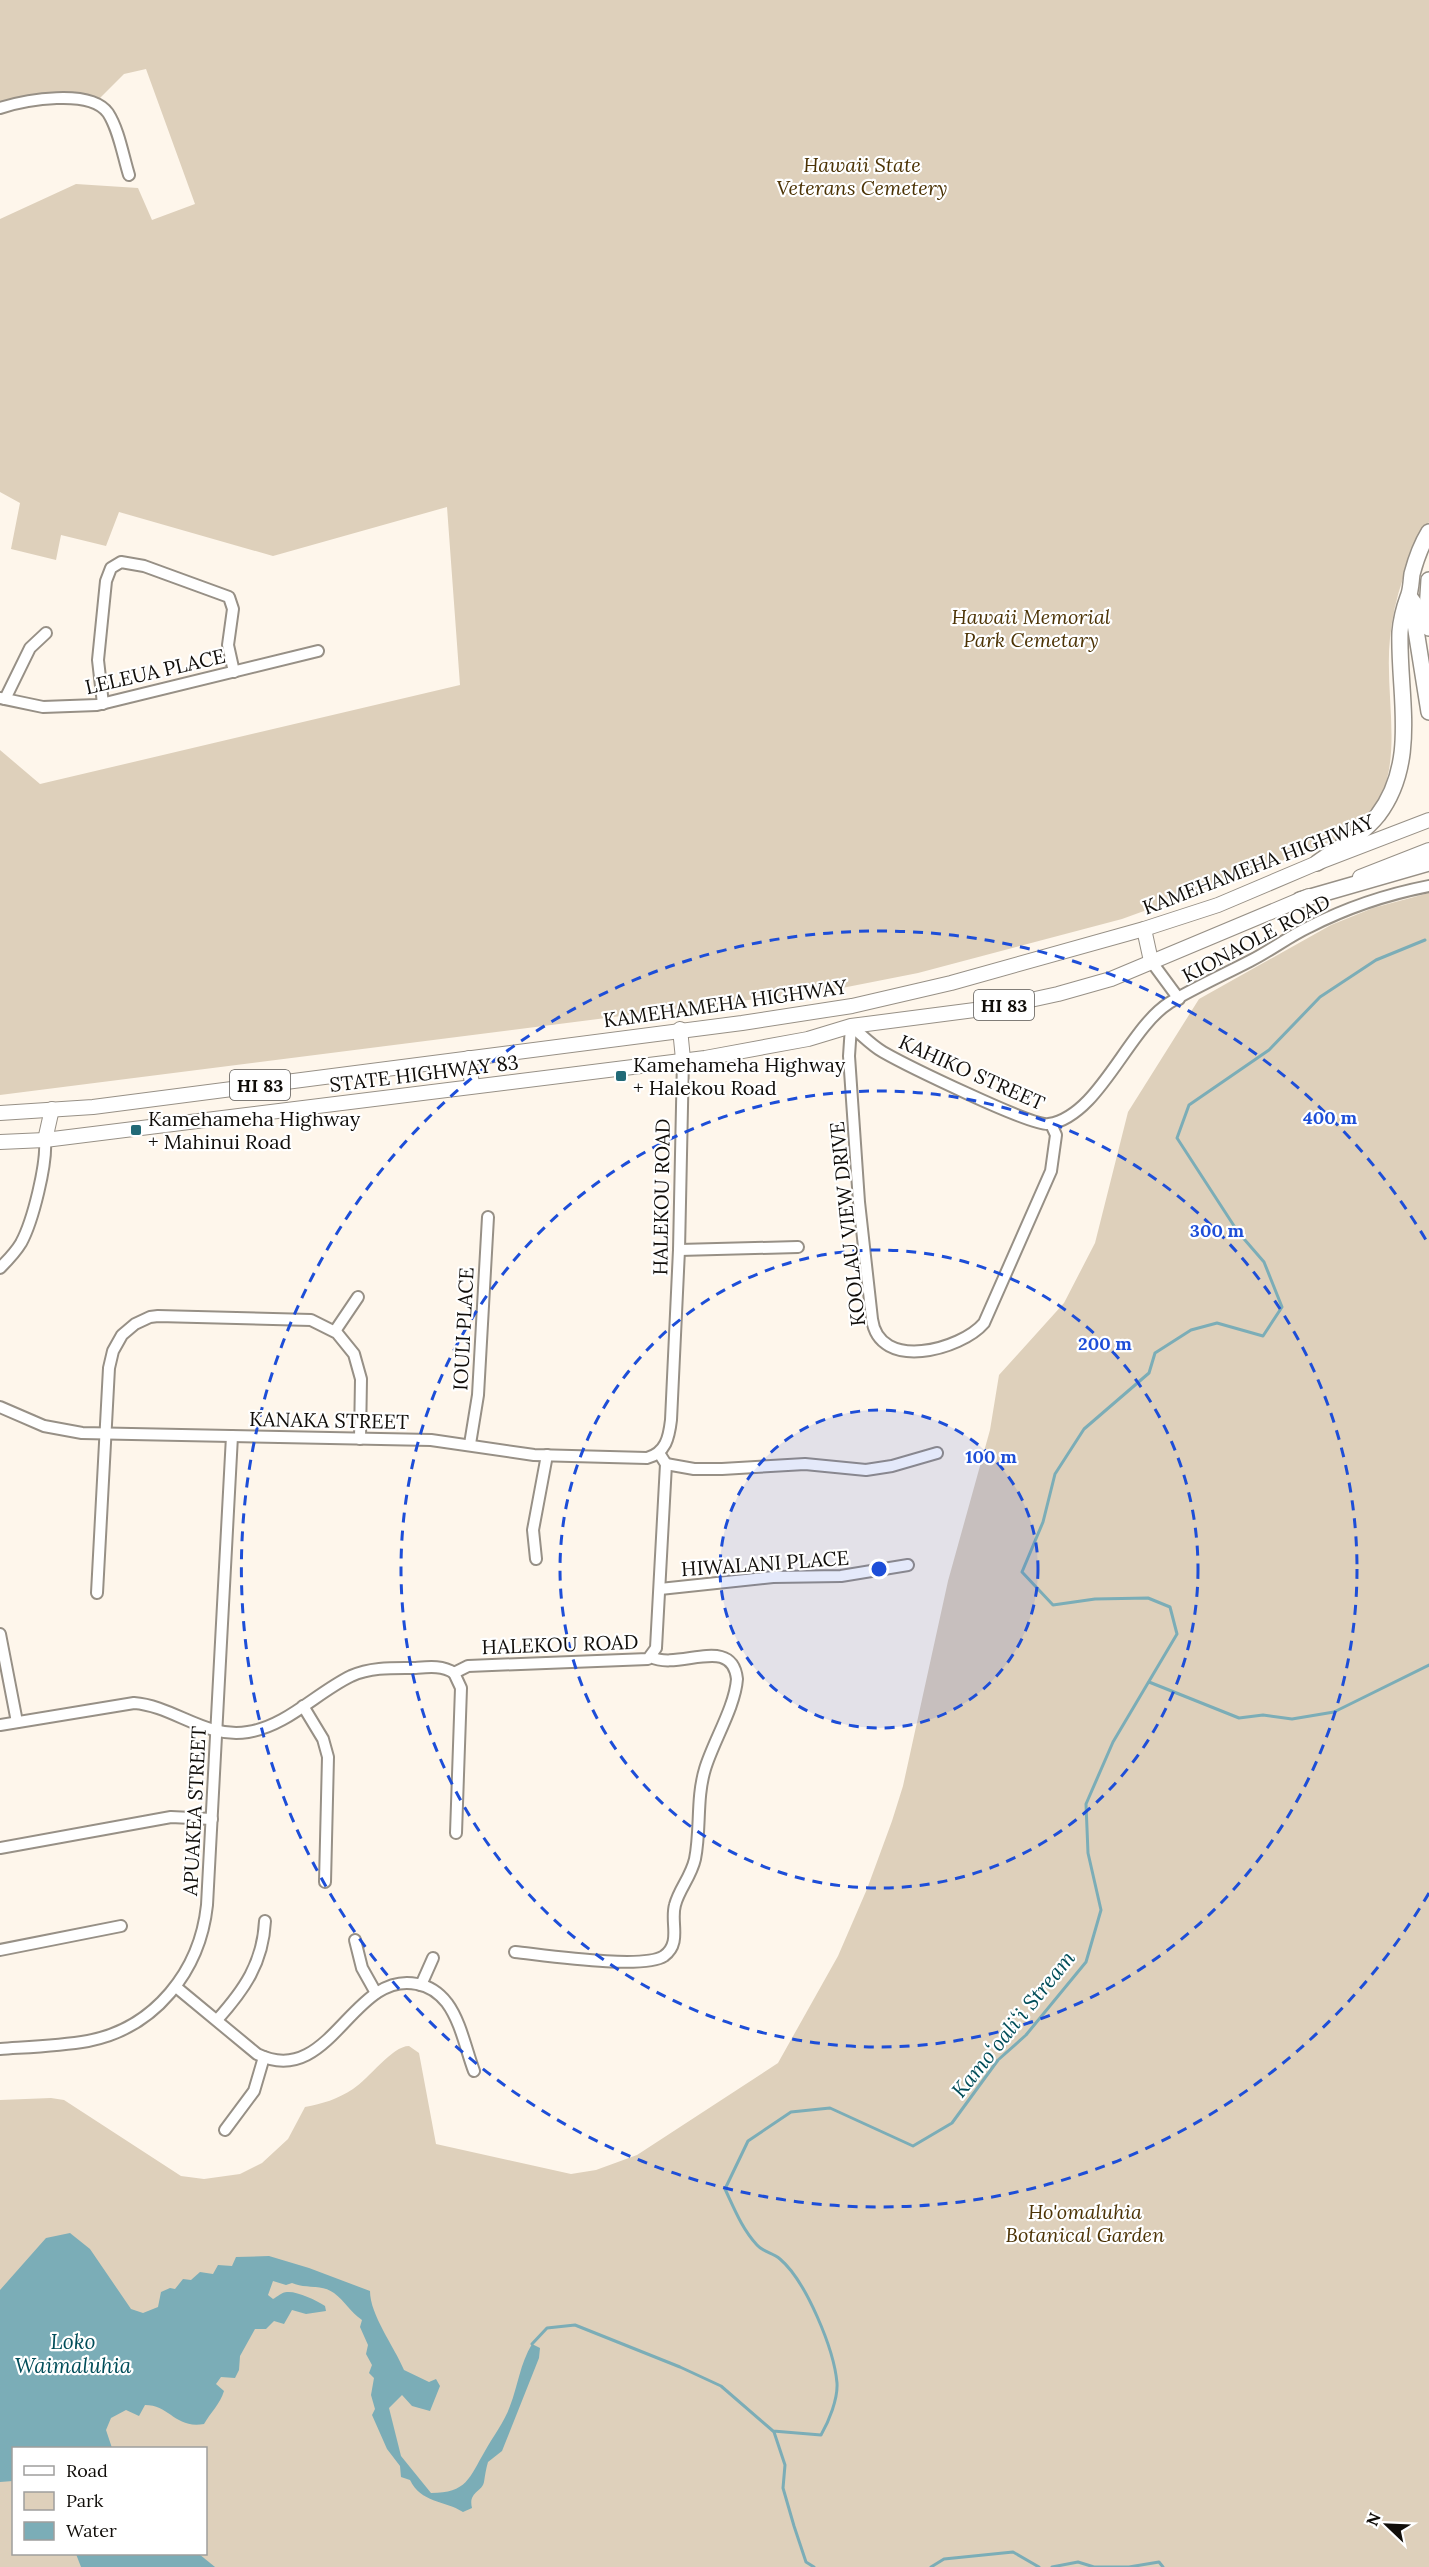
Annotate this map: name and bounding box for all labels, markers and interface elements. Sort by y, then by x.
park label: Hawaii State Veterans Cemetery [776,152,948,200]
park label: Hawaii Memorial Park Cemetary [951,604,1111,652]
street label: LELEUA PLACE [82,643,228,699]
street label: KAMEHAMEHA HIGHWAY [1139,808,1377,920]
street label: KIONAOLE ROAD [1178,888,1334,988]
street label: KAMEHAMEHA HIGHWAY [602,973,849,1032]
road number: HI 83 [974,990,1034,1020]
street label: KAHIKO STREET [895,1029,1049,1115]
street label: STATE HIGHWAY 83 [328,1049,520,1097]
place label: Kamehameha Highway + Halekou Road [633,1052,846,1100]
marker: Kamehameha Highway + Halekou Road [614,1069,628,1083]
road number: HI 83 [230,1070,290,1100]
place label: Kamehameha Highway + Mahinui Road [148,1106,361,1154]
text: 400 m [1303,1106,1357,1129]
street label: HALEKOU ROAD [647,1118,675,1276]
street label: KOOLAU VIEW DRIVE [824,1120,870,1328]
marker: Kamehameha Highway + Mahinui Road [129,1123,143,1137]
text: 300 m [1190,1219,1245,1242]
street label: IOULI PLACE [447,1267,479,1391]
text: 200 m [1078,1332,1132,1355]
street label: KANAKA STREET [249,1406,409,1434]
text: 100 m [965,1445,1017,1468]
street label: HIWALANI PLACE [680,1545,850,1581]
centre of rings [869,1559,889,1579]
street label: HALEKOU ROAD [481,1629,639,1659]
street label: APUAKEA STREET [177,1725,211,1898]
water label: Kamoʻoaliʻi Stream [945,1944,1081,2103]
park label: Ho'omaluhia Botanical Garden [1006,2199,1165,2247]
water label: Loko Waimaluhia [15,2328,132,2379]
legend [12,2447,207,2555]
text: Road [66,2459,108,2482]
text: Park [66,2489,104,2512]
north arrow [1357,2495,1417,2555]
text: N [1362,2510,1385,2529]
text: Water [66,2519,117,2542]

